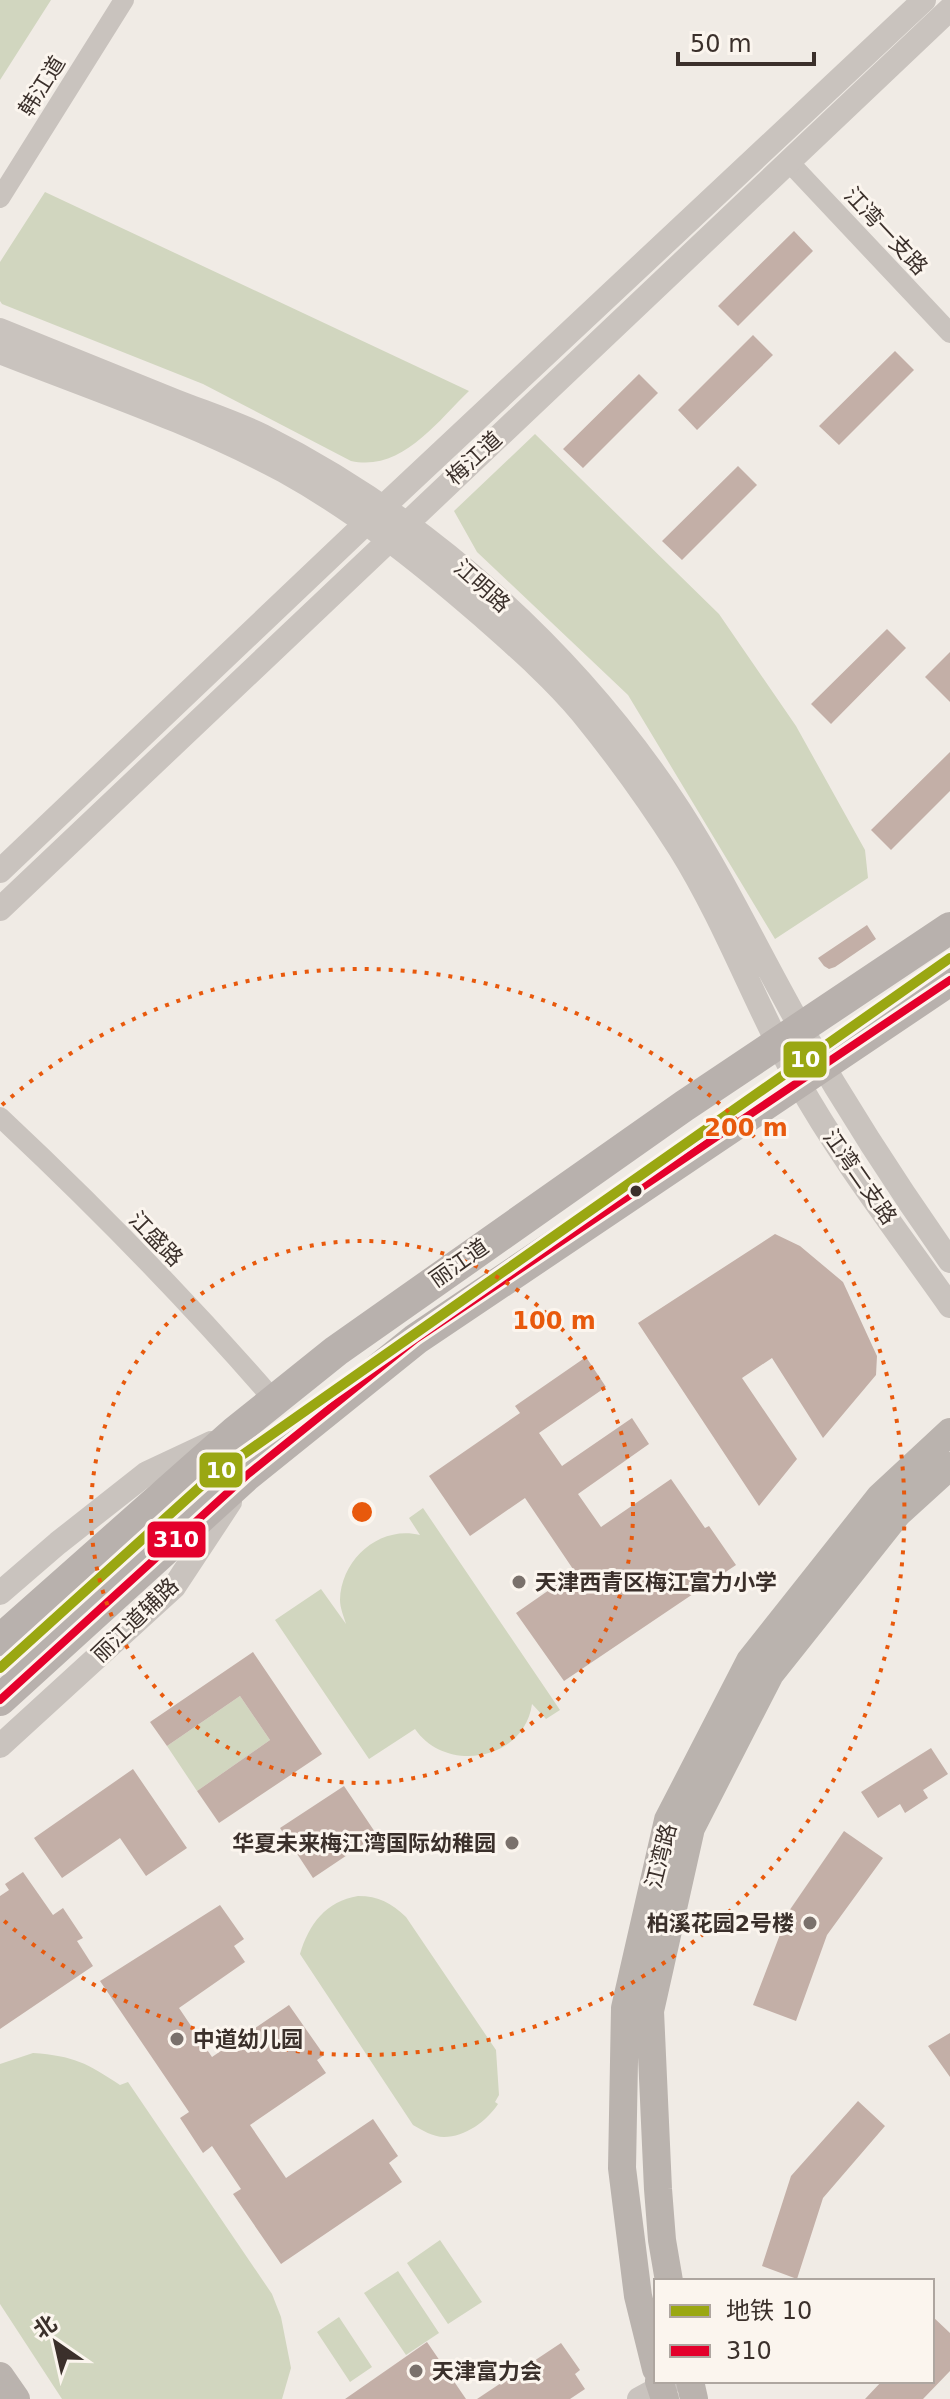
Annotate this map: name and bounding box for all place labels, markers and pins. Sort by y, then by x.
unlabelled marker [628,1183,644,1199]
centre of rings [348,1498,376,1526]
place label: 天津西青区梅江富力小学 [535,1570,777,1595]
marker: 天津西青区梅江富力小学 [510,1573,528,1591]
place label: 华夏未来梅江湾国际幼稚园 [232,1831,496,1856]
marker: 华夏未来梅江湾国际幼稚园 [503,1834,521,1852]
place label: 柏溪花园2号楼 [647,1911,794,1936]
marker: 柏溪花园2号楼 [801,1914,819,1932]
place label: 中道幼儿园 [193,2027,303,2052]
marker: 中道幼儿园 [168,2030,186,2048]
place label: 天津富力会 [432,2359,542,2384]
marker: 天津富力会 [407,2362,425,2380]

